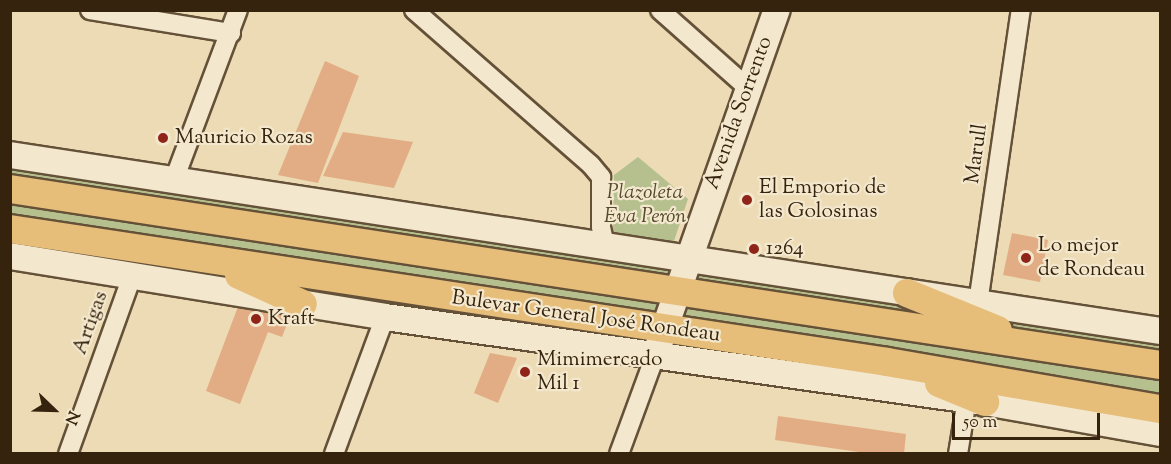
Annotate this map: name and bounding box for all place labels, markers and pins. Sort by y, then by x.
place label: Mauricio Rozas [175,125,313,151]
marker: Mauricio Rozas [156,131,170,145]
place label: El Emporio de las Golosinas [759,175,886,225]
marker: El Emporio de las Golosinas [740,193,754,207]
place label: Lo mejor de Rondeau [1038,233,1145,283]
place label: 1264 [766,236,804,262]
marker: 1264 [747,242,761,256]
marker: Lo mejor de Rondeau [1019,251,1033,265]
place label: Kraft [268,306,315,332]
marker: Kraft [249,312,263,326]
place label: Mimimercado Mil 1 [537,347,662,397]
marker: Mimimercado Mil 1 [518,365,532,379]

